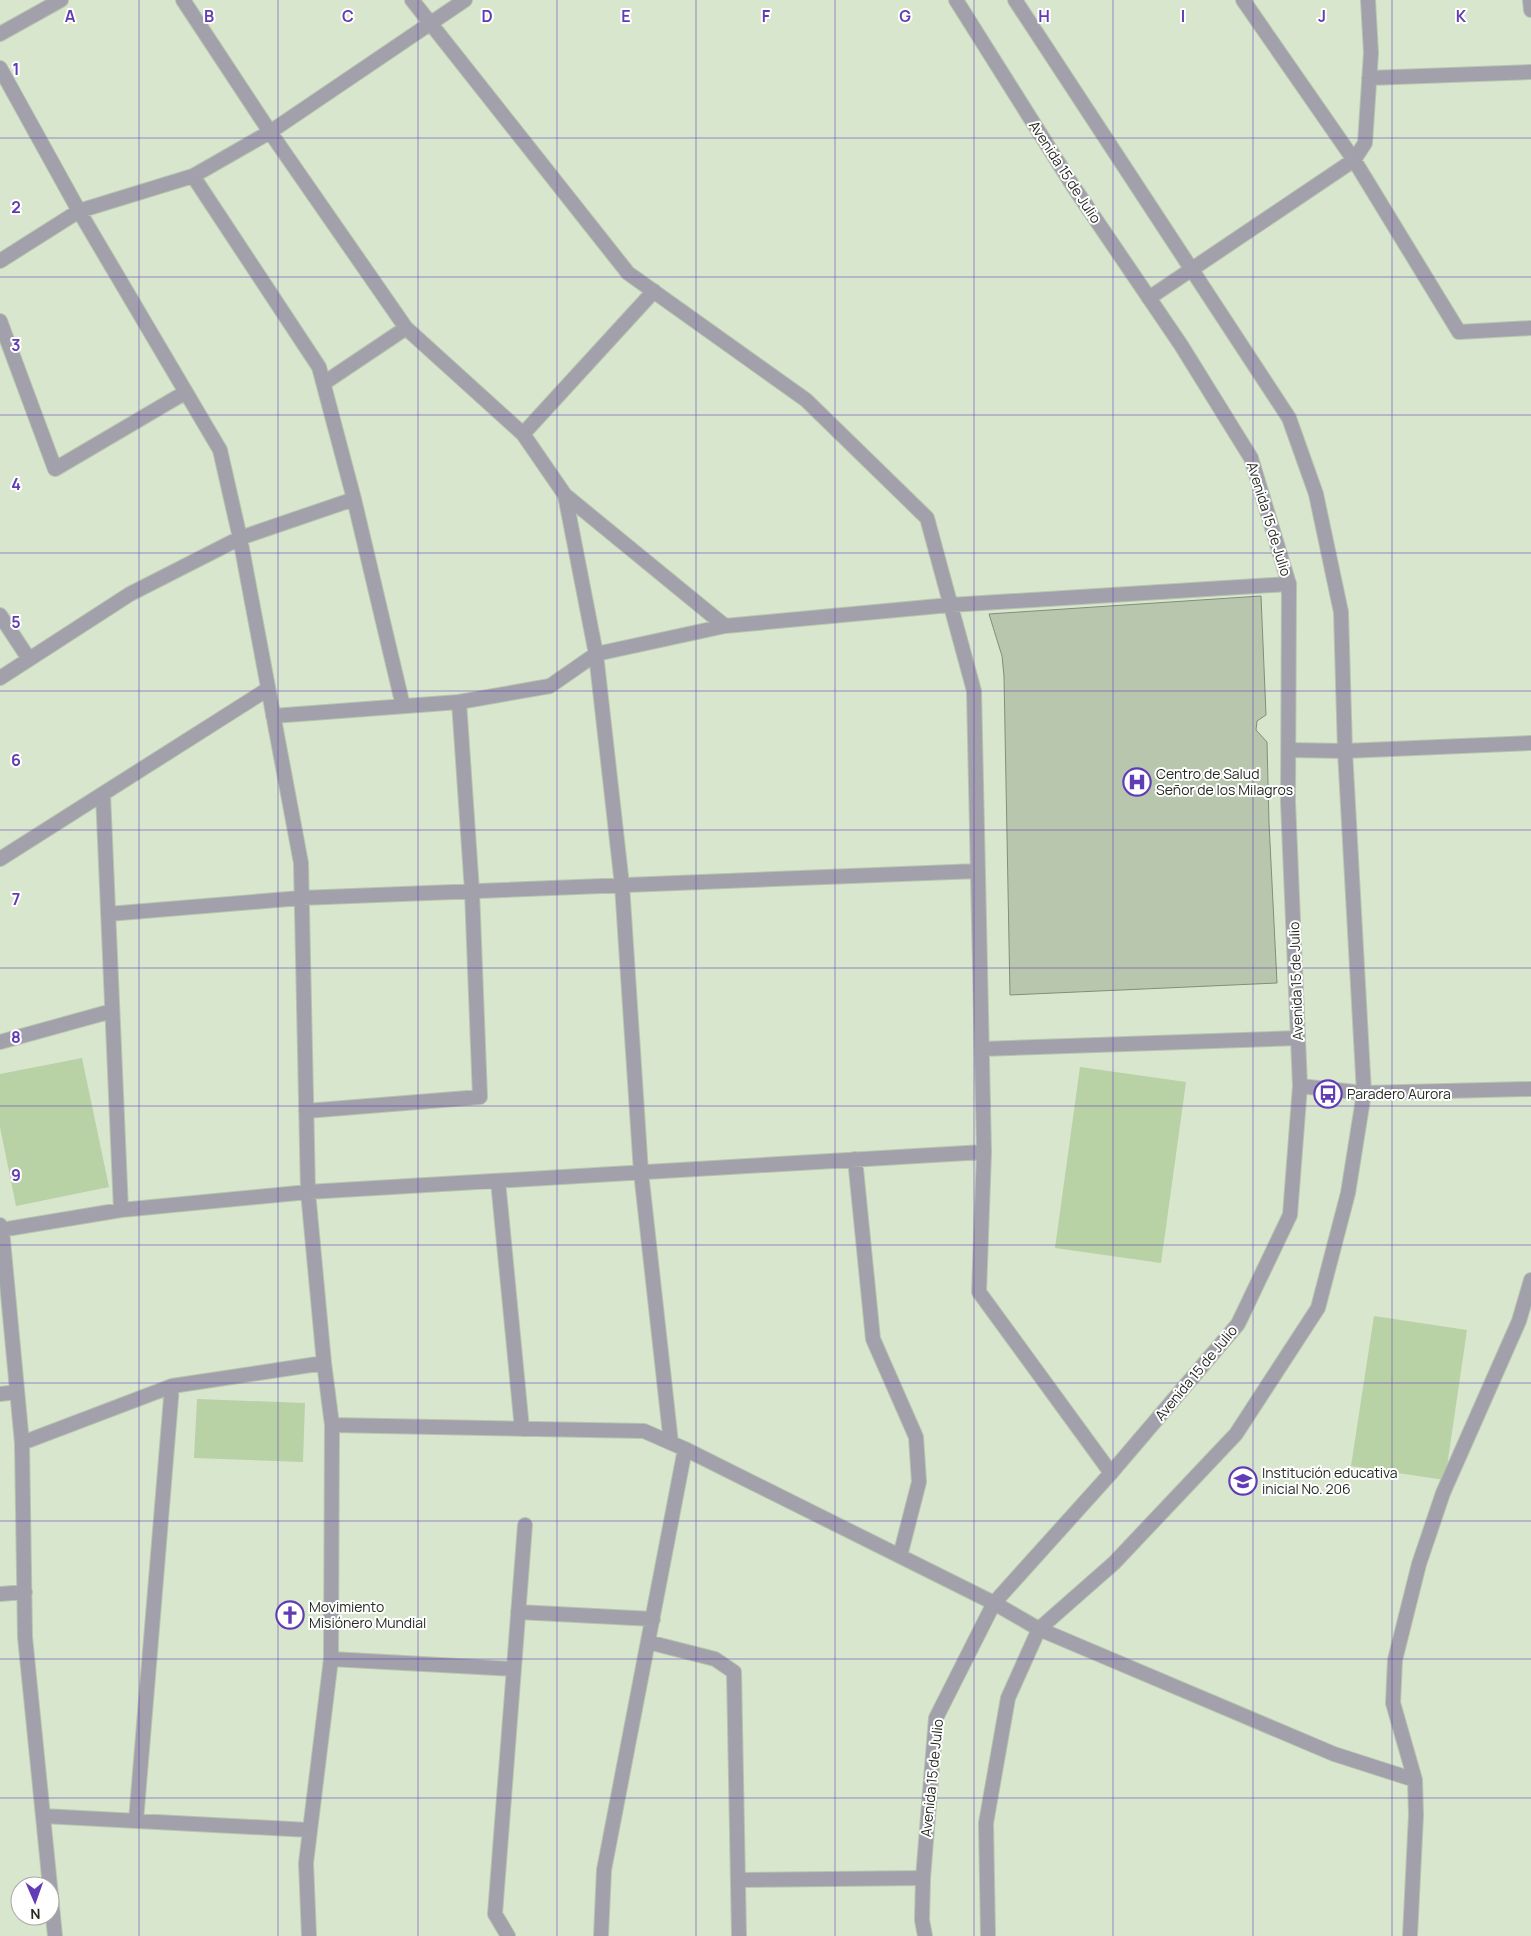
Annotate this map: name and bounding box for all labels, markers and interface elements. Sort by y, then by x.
text: A [65,5,76,27]
text: B [204,5,214,27]
text: C [342,5,354,27]
text: D [481,5,493,27]
text: E [621,5,631,27]
text: F [762,5,771,27]
text: G [899,5,911,27]
text: H [1038,5,1050,27]
text: I [1181,5,1185,27]
text: J [1318,5,1326,27]
text: K [1456,5,1467,27]
text: 1 [12,58,20,80]
street label: Avenida 15 de Julio [1025,117,1106,227]
text: 2 [11,196,21,218]
text: 3 [11,334,21,356]
street label: Avenida 15 de Julio [1243,459,1296,578]
text: 4 [11,473,21,495]
text: 5 [11,611,21,633]
text: 6 [11,749,21,771]
place label: Centro de Salud Señor de los Milagros [1156,764,1293,799]
hospital icon: Centro de Salud Señor de los Milagros [1122,767,1152,797]
text: 7 [12,888,20,910]
street label: Avenida 15 de Julio [1284,921,1307,1041]
text: 8 [11,1026,21,1048]
bus stop icon: Paradero Aurora [1313,1079,1343,1109]
place label: Paradero Aurora [1347,1084,1451,1103]
text: 9 [11,1164,21,1186]
street label: Avenida 15 de Julio [1150,1321,1241,1424]
place label: Institución educativa inicial No. 206 [1262,1463,1398,1498]
school or university icon: Institución educativa inicial No. 206 [1228,1466,1258,1496]
place label: Movimiento Misiónero Mundial [309,1597,426,1632]
church icon: Movimiento Misiónero Mundial [275,1600,305,1630]
street label: Avenida 15 de Julio [916,1718,947,1838]
north arrow [10,1876,60,1926]
text: N [30,1905,41,1924]

